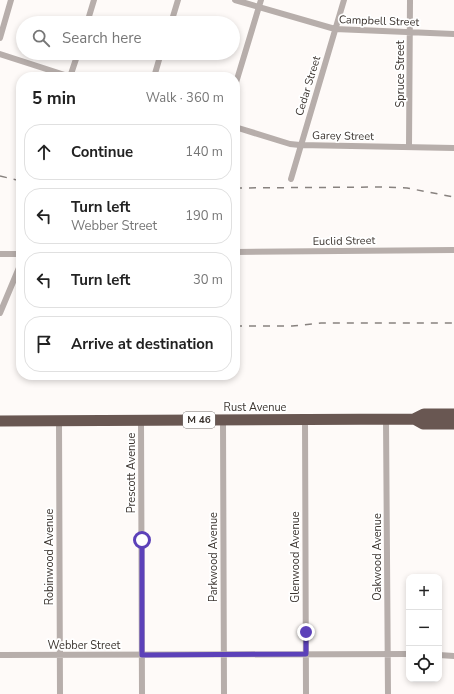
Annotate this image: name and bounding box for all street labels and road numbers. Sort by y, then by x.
street label: Campbell Street [339,12,420,30]
street label: Spruce Street [393,40,408,107]
street label: Cedar Street [292,54,324,118]
street label: Garey Street [312,128,374,144]
street label: Euclid Street [312,233,376,249]
street label: Rust Avenue [224,400,287,415]
road number: M 46 [183,412,215,428]
street label: Prescott Avenue [124,432,139,513]
street label: Robinwood Avenue [42,509,57,605]
street label: Glenwood Avenue [288,511,303,603]
street label: Parkwood Avenue [206,512,221,602]
street label: Oakwood Avenue [370,513,385,601]
street label: Webber Street [48,638,121,653]

